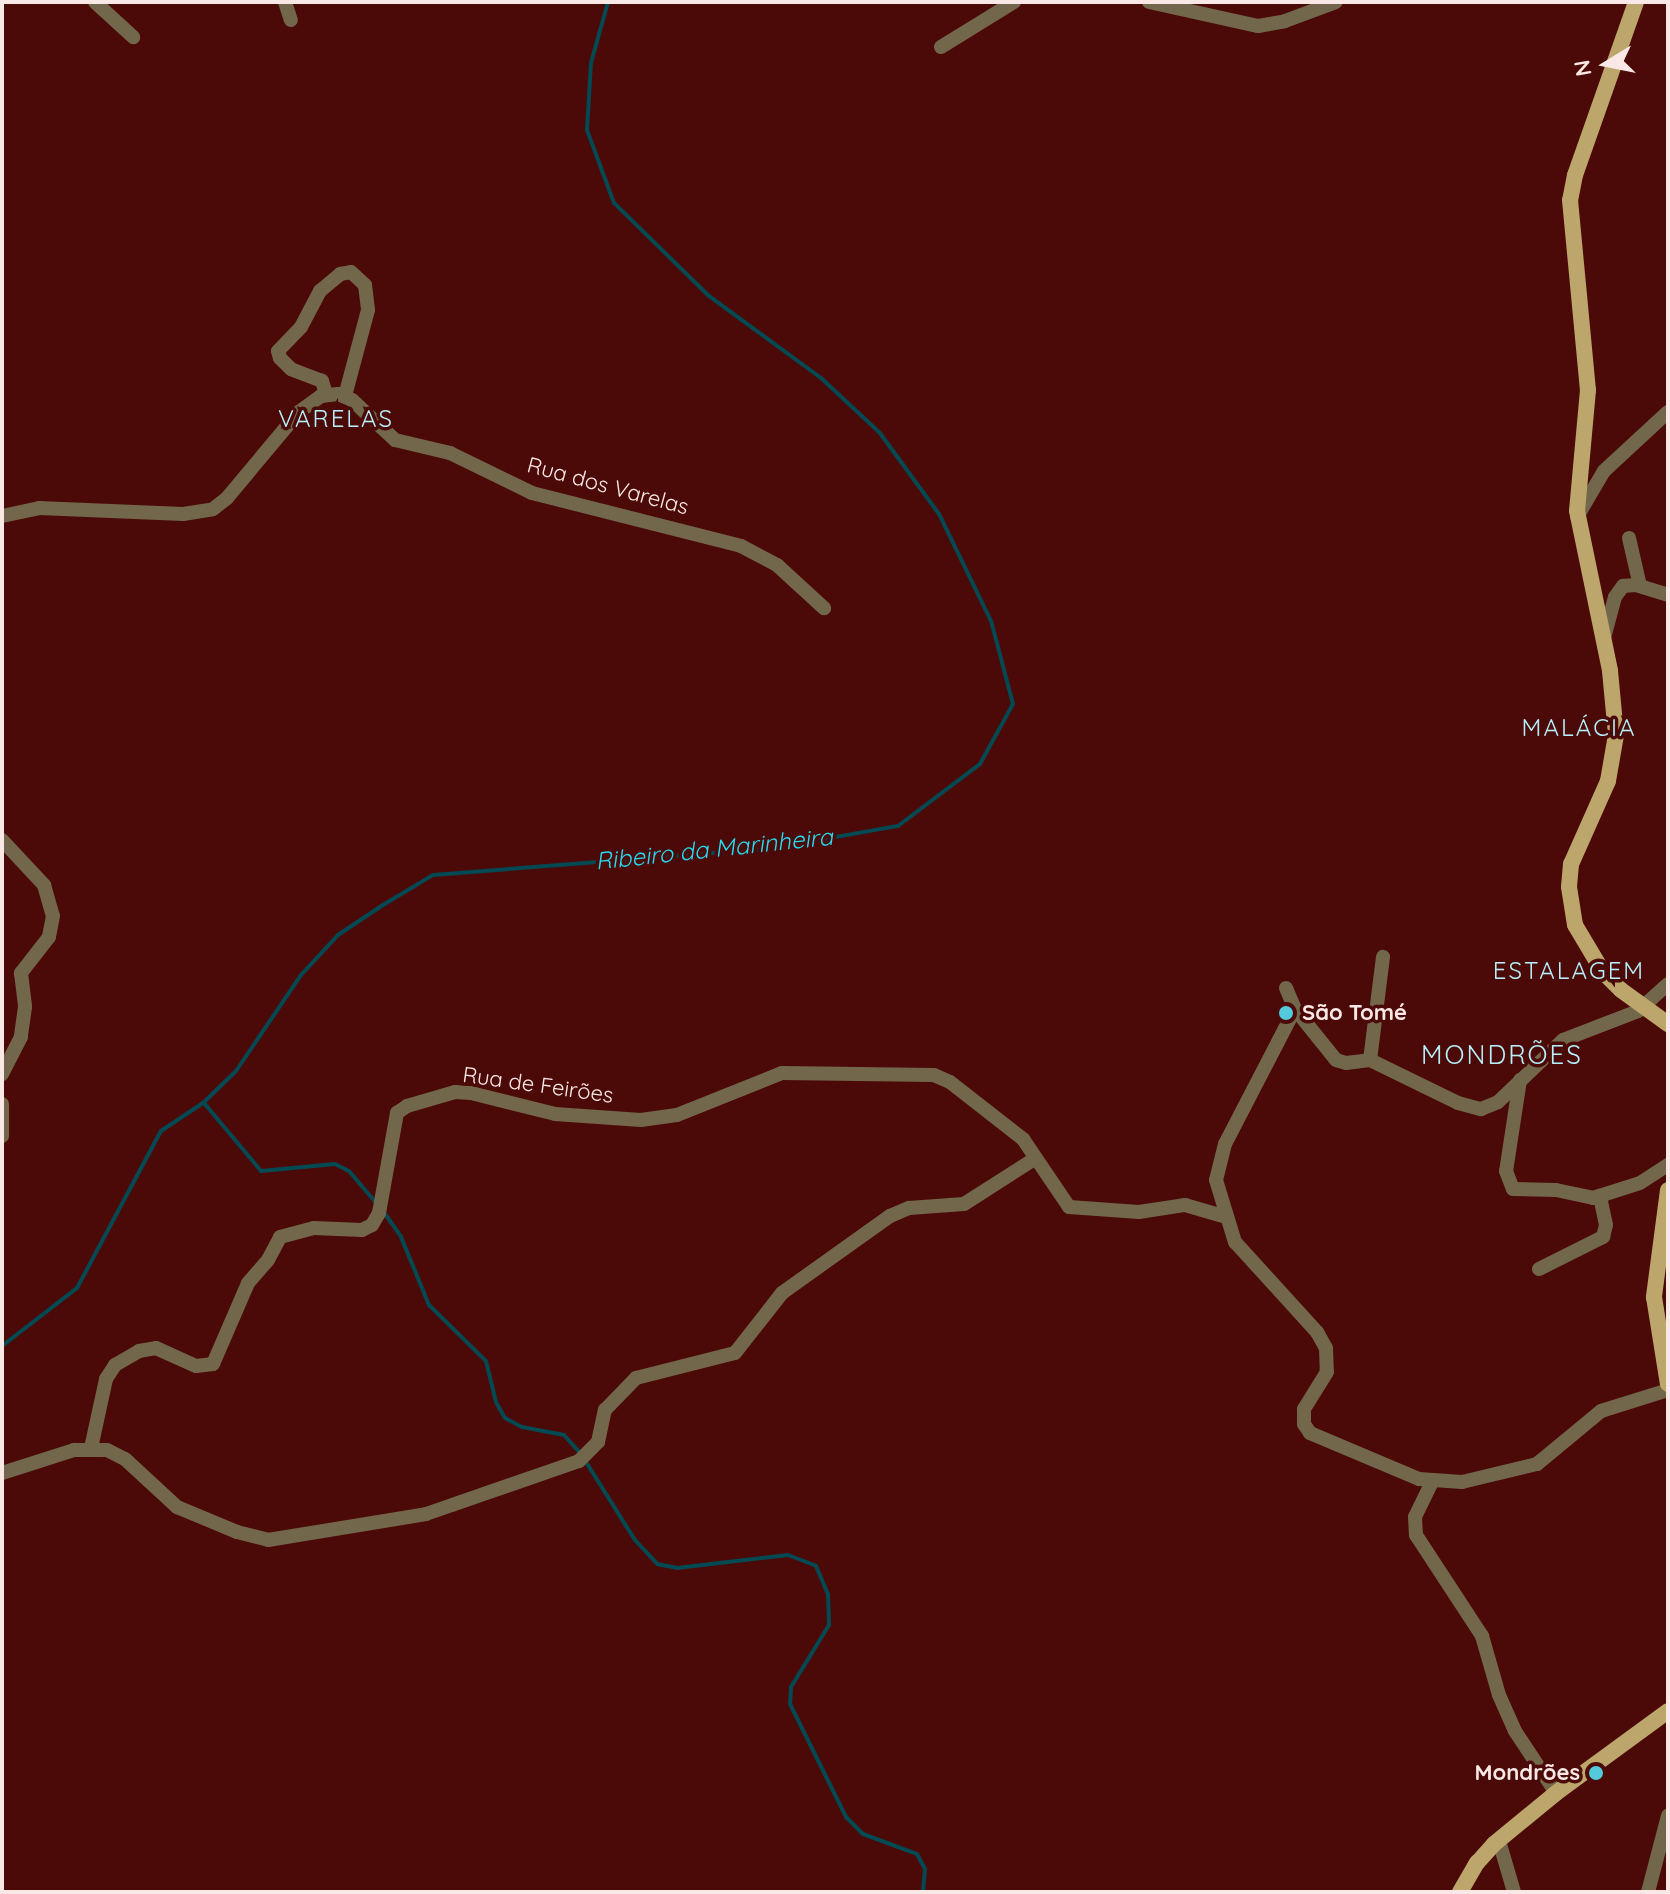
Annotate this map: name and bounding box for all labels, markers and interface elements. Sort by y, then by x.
north arrow [1566,24,1646,104]
text: N [1567,58,1598,79]
district label: VARELAS [278,405,394,433]
street label: Rua dos Varelas [524,452,692,520]
district label: MALÁCIA [1522,714,1636,742]
water label: Ribeiro da Marinheira [594,822,834,876]
district label: ESTALAGEM [1493,957,1645,985]
place label: São Tomé [1302,1000,1407,1026]
marker: São Tomé [1277,1004,1295,1022]
district label: MONDRÕES [1421,1039,1583,1071]
street label: Rua de Feirões [461,1061,615,1109]
place label: Mondrões [1474,1760,1580,1786]
marker: Mondrões [1587,1764,1605,1782]

